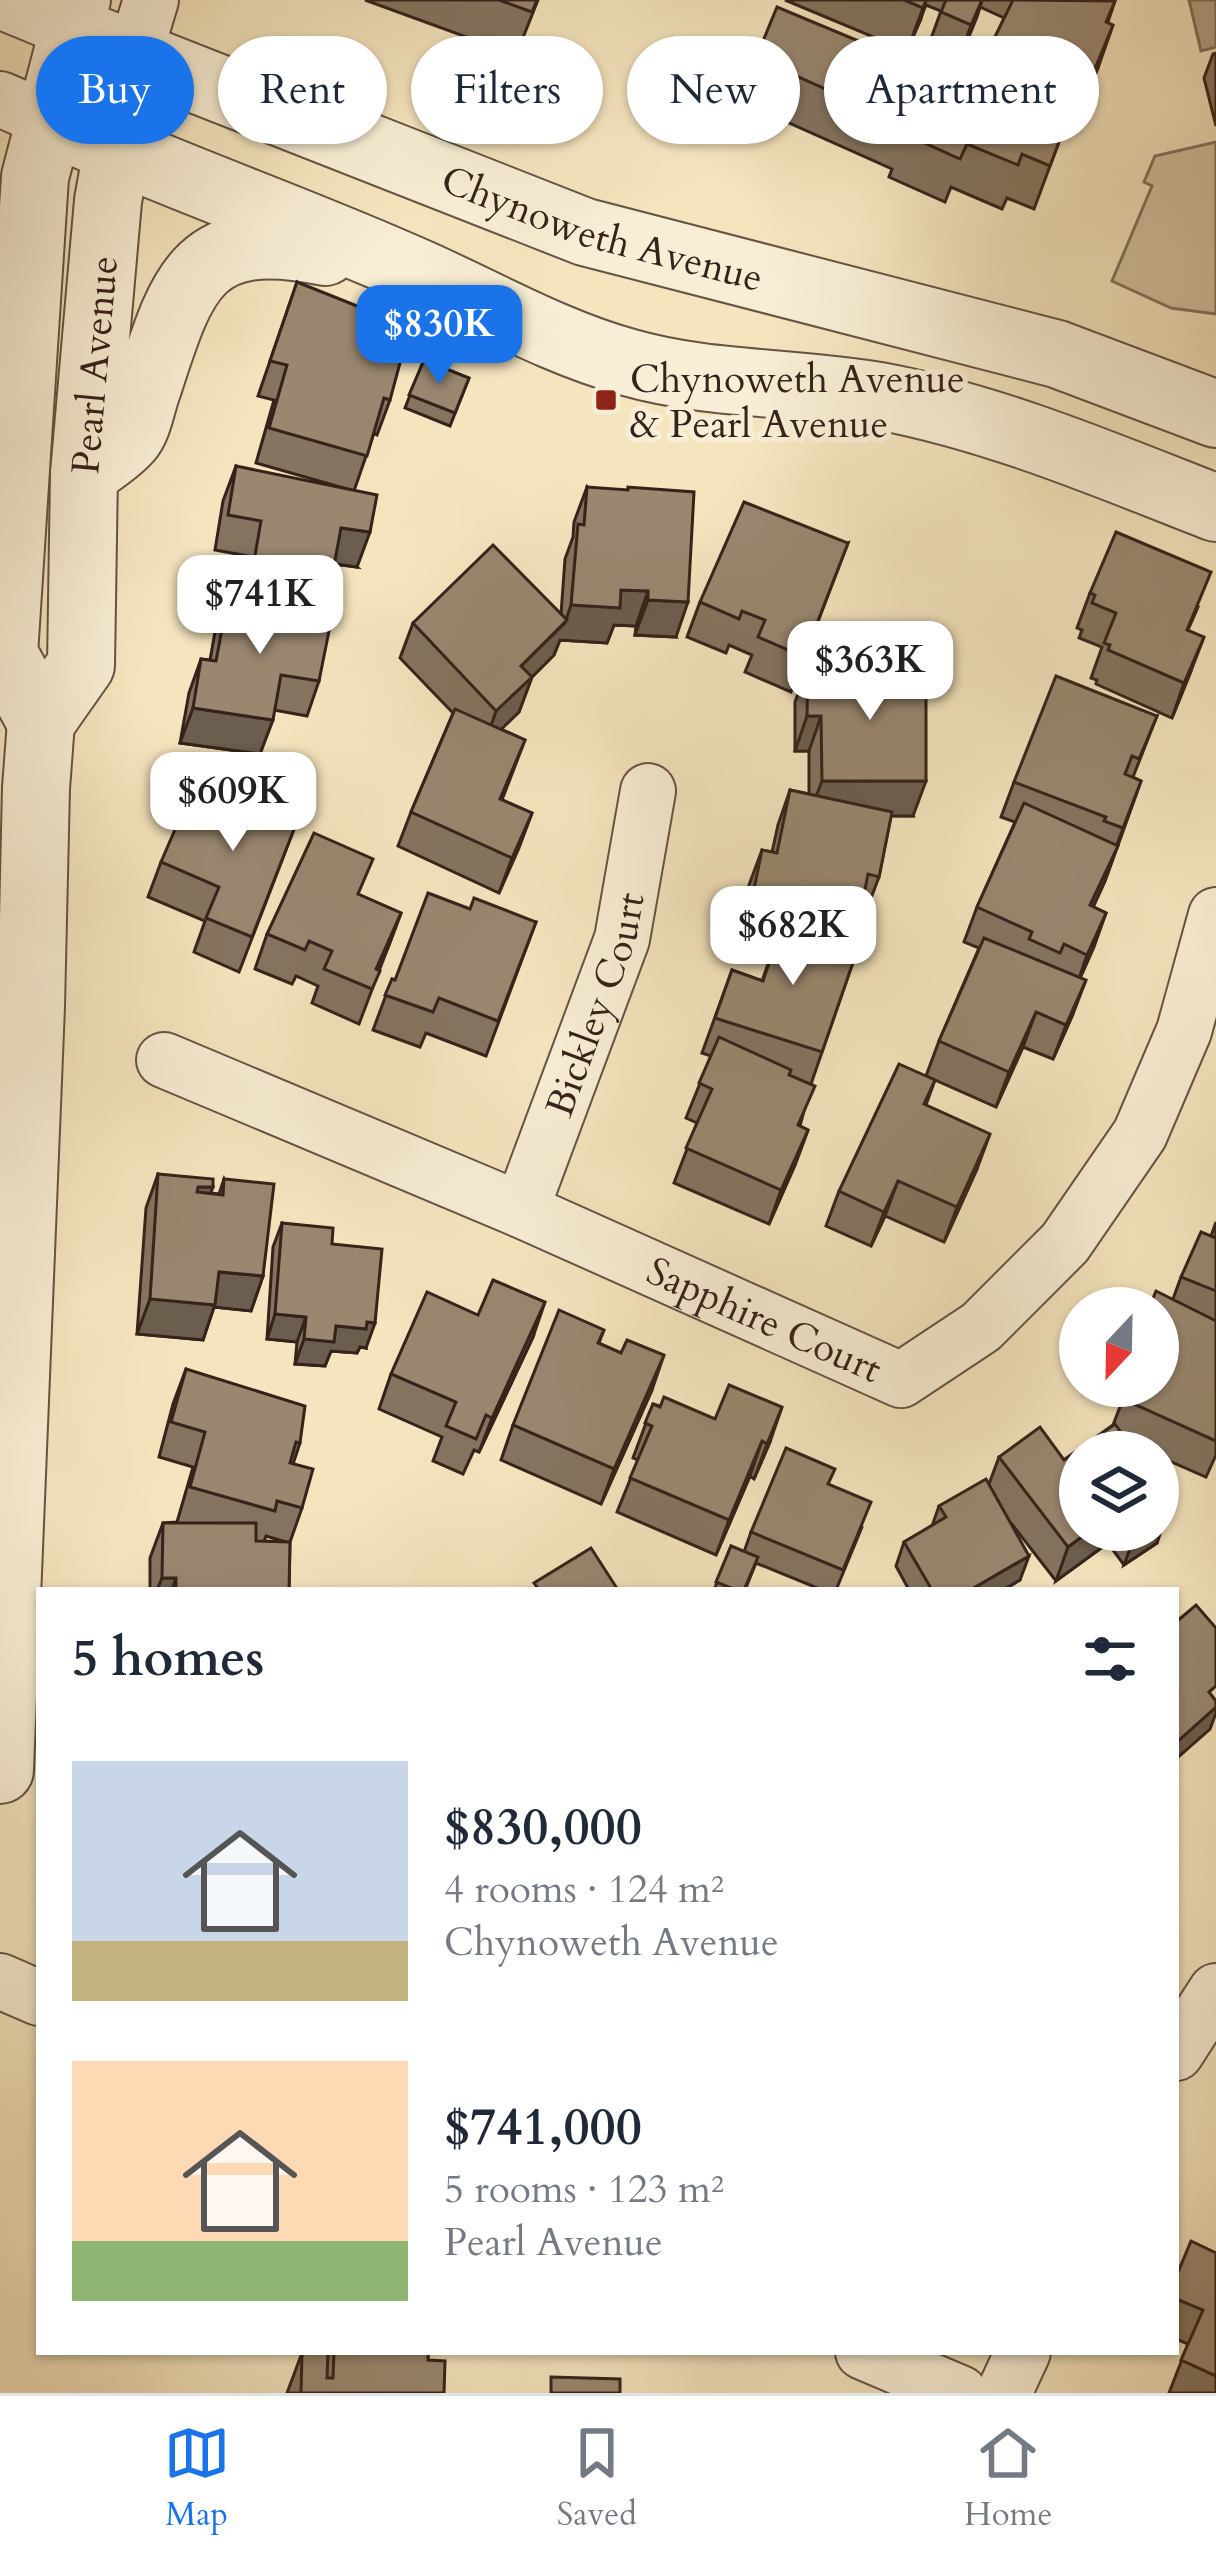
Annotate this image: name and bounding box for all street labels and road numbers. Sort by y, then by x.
street label: Chynoweth Avenue [434,153,769,305]
street label: Pearl Avenue [59,254,131,476]
street label: Bickley Court [533,889,658,1124]
street label: Sapphire Court [638,1245,890,1396]

